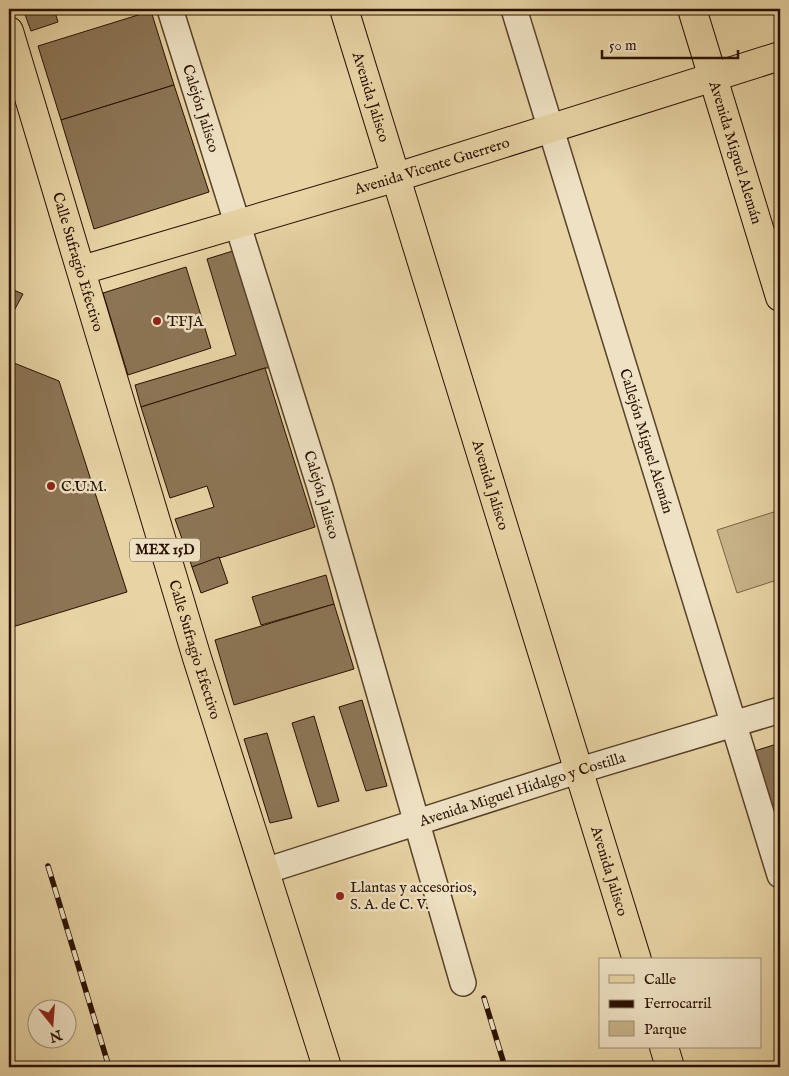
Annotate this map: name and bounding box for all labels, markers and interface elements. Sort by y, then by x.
scale bar [602,28,738,60]
text: 50 m [609,36,637,55]
street label: Avenida Jalisco [348,49,394,144]
street label: Calejón Jalisco [178,62,224,155]
street label: Avenida Miguel Alemán [705,78,767,226]
street label: Avenida Vicente Guerrero [351,133,512,199]
street label: Calle Sufragio Efectivo [48,190,108,334]
place label: TFJA [167,312,204,331]
marker: TFJA [151,315,163,327]
street label: Callejón Miguel Alemán [616,366,678,516]
street label: Avenida Jalisco [468,437,513,532]
street label: Calejón Jalisco [300,448,344,541]
place label: C.U.M. [61,477,107,496]
marker: C.U.M. [45,480,57,492]
road number: MEX 15D [130,538,200,562]
street label: Calle Sufragio Efectivo [165,578,225,722]
street label: Avenida Miguel Hidalgo y Costilla [416,747,628,831]
street label: Avenida Jalisco [586,823,632,918]
place label: Llantas y accesorios, S. A. de C. V. [350,878,476,914]
marker: Llantas y accesorios, S. A. de C. V. [334,890,346,902]
legend [599,958,762,1048]
text: Calle [644,970,676,989]
text: Ferrocarril [644,994,712,1013]
north arrow [28,998,78,1048]
text: Parque [644,1020,687,1039]
text: N [47,1025,65,1046]

